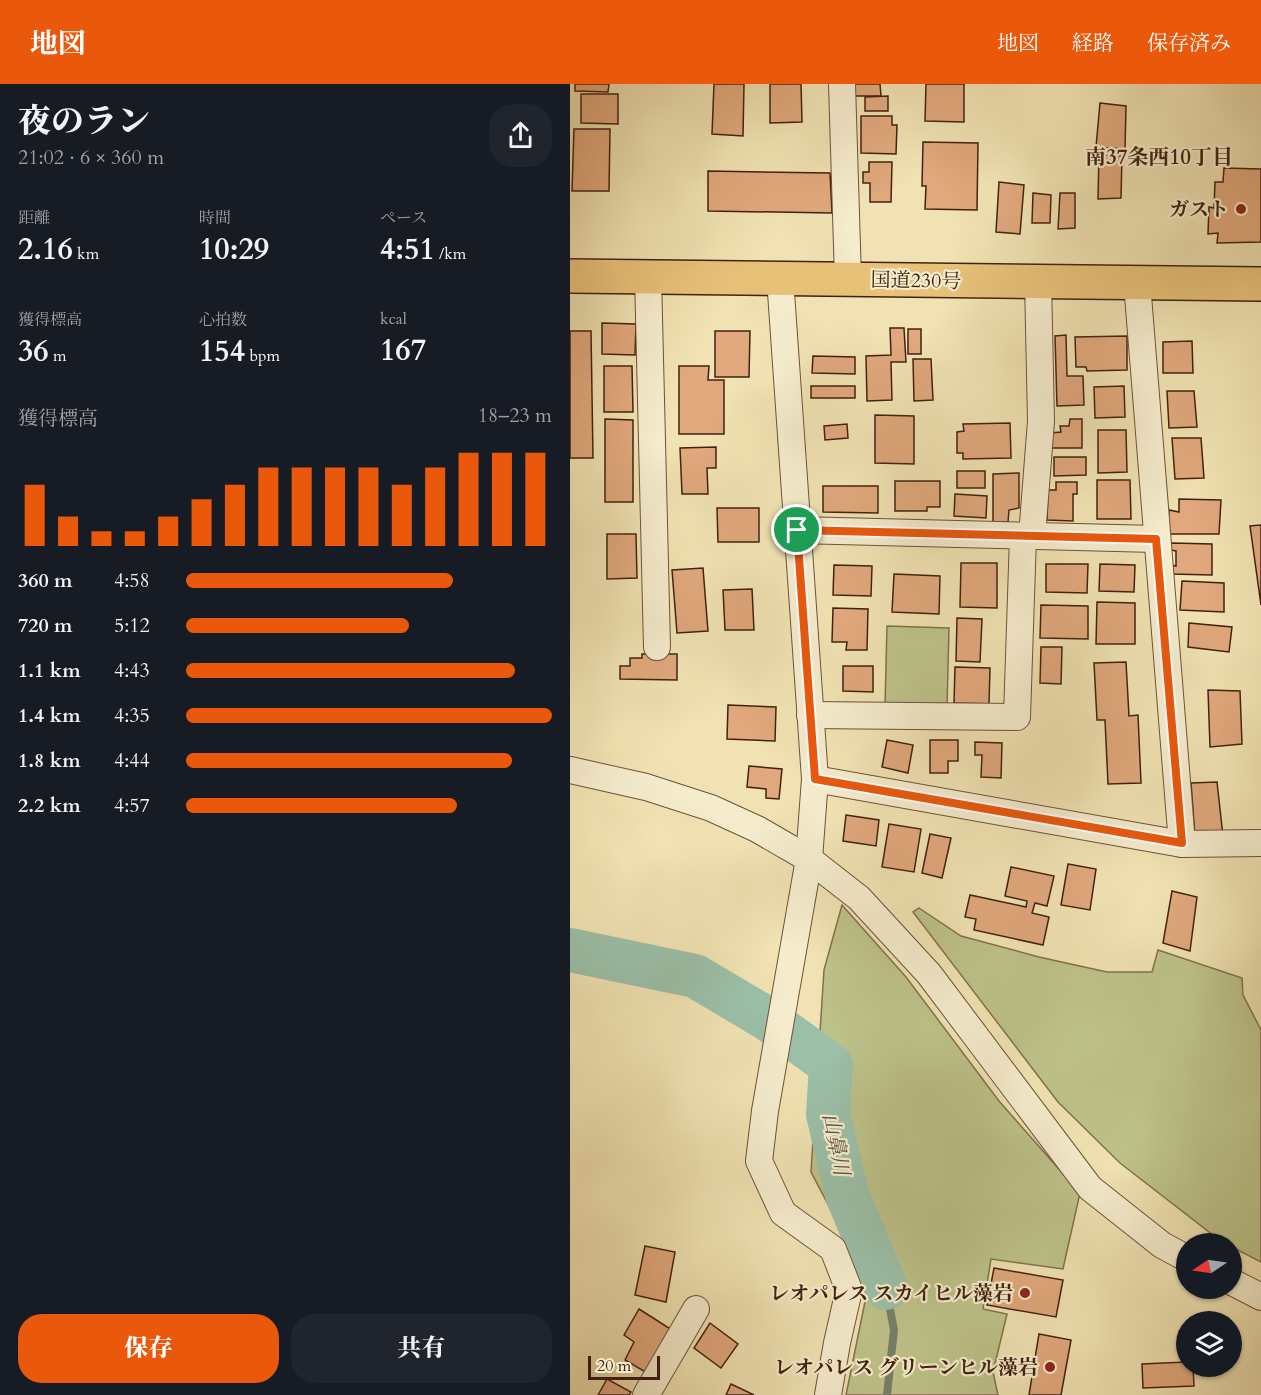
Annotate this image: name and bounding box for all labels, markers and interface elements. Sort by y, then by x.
text: 地図 [30,25,86,63]
text: 地図 [997,29,1039,58]
text: 経路 [1072,29,1114,58]
text: 保存済み [1147,29,1231,58]
text: 夜のラン [18,99,150,144]
button: share [489,104,552,167]
district label: 南37条西10丁目 [1085,143,1233,172]
text: 21:02 · 6 × 360 m [18,144,164,171]
place label: ガスト [1169,196,1229,223]
marker: ガスト [1234,202,1248,216]
text: 距離 [18,207,50,229]
text: 時間 [199,207,231,229]
text: ペース [380,207,427,229]
text: 2.16 [18,229,73,270]
text: 10:29 [199,229,269,270]
text: 4:51 [380,229,435,270]
text: km [73,243,99,265]
text: /km [435,243,466,265]
street label: 国道230号 [870,266,962,295]
text: kcal [380,308,407,330]
text: 獲得標高 [18,309,82,331]
text: 心拍数 [199,309,247,331]
text: 167 [380,330,426,371]
text: 36 [18,331,49,372]
text: 154 [199,331,245,372]
text: m [49,345,67,367]
text: bpm [245,345,280,367]
text: 18–23 m [478,402,552,429]
text: 獲得標高 [18,405,98,432]
pin [771,504,822,555]
icon: arrive [780,513,813,546]
text: 360 m [18,567,73,594]
text: 4:58 [114,567,150,594]
text: 720 m [18,612,73,639]
text: 5:12 [114,612,150,639]
text: 1.1 km [18,657,81,684]
text: 4:43 [114,657,150,684]
text: 1.4 km [18,702,81,729]
text: 4:35 [114,702,150,729]
text: 1.8 km [18,747,81,774]
text: 4:44 [114,747,150,774]
text: 2.2 km [18,792,81,819]
text: 4:57 [114,792,150,819]
water label: 山鼻川 [815,1110,856,1180]
north arrow [1176,1233,1242,1299]
map controls [1176,1233,1242,1377]
place label: レオパレス スカイヒル藻岩 [769,1280,1013,1307]
marker: レオパレス スカイヒル藻岩 [1018,1286,1032,1300]
button: layers [1176,1311,1242,1377]
button: 保存 [18,1314,279,1383]
button: 共有 [291,1314,552,1383]
scale bar [588,1353,660,1380]
place label: レオパレス グリーンヒル藻岩 [774,1354,1038,1381]
text: 20 m [597,1355,631,1377]
marker: レオパレス グリーンヒル藻岩 [1043,1360,1057,1374]

